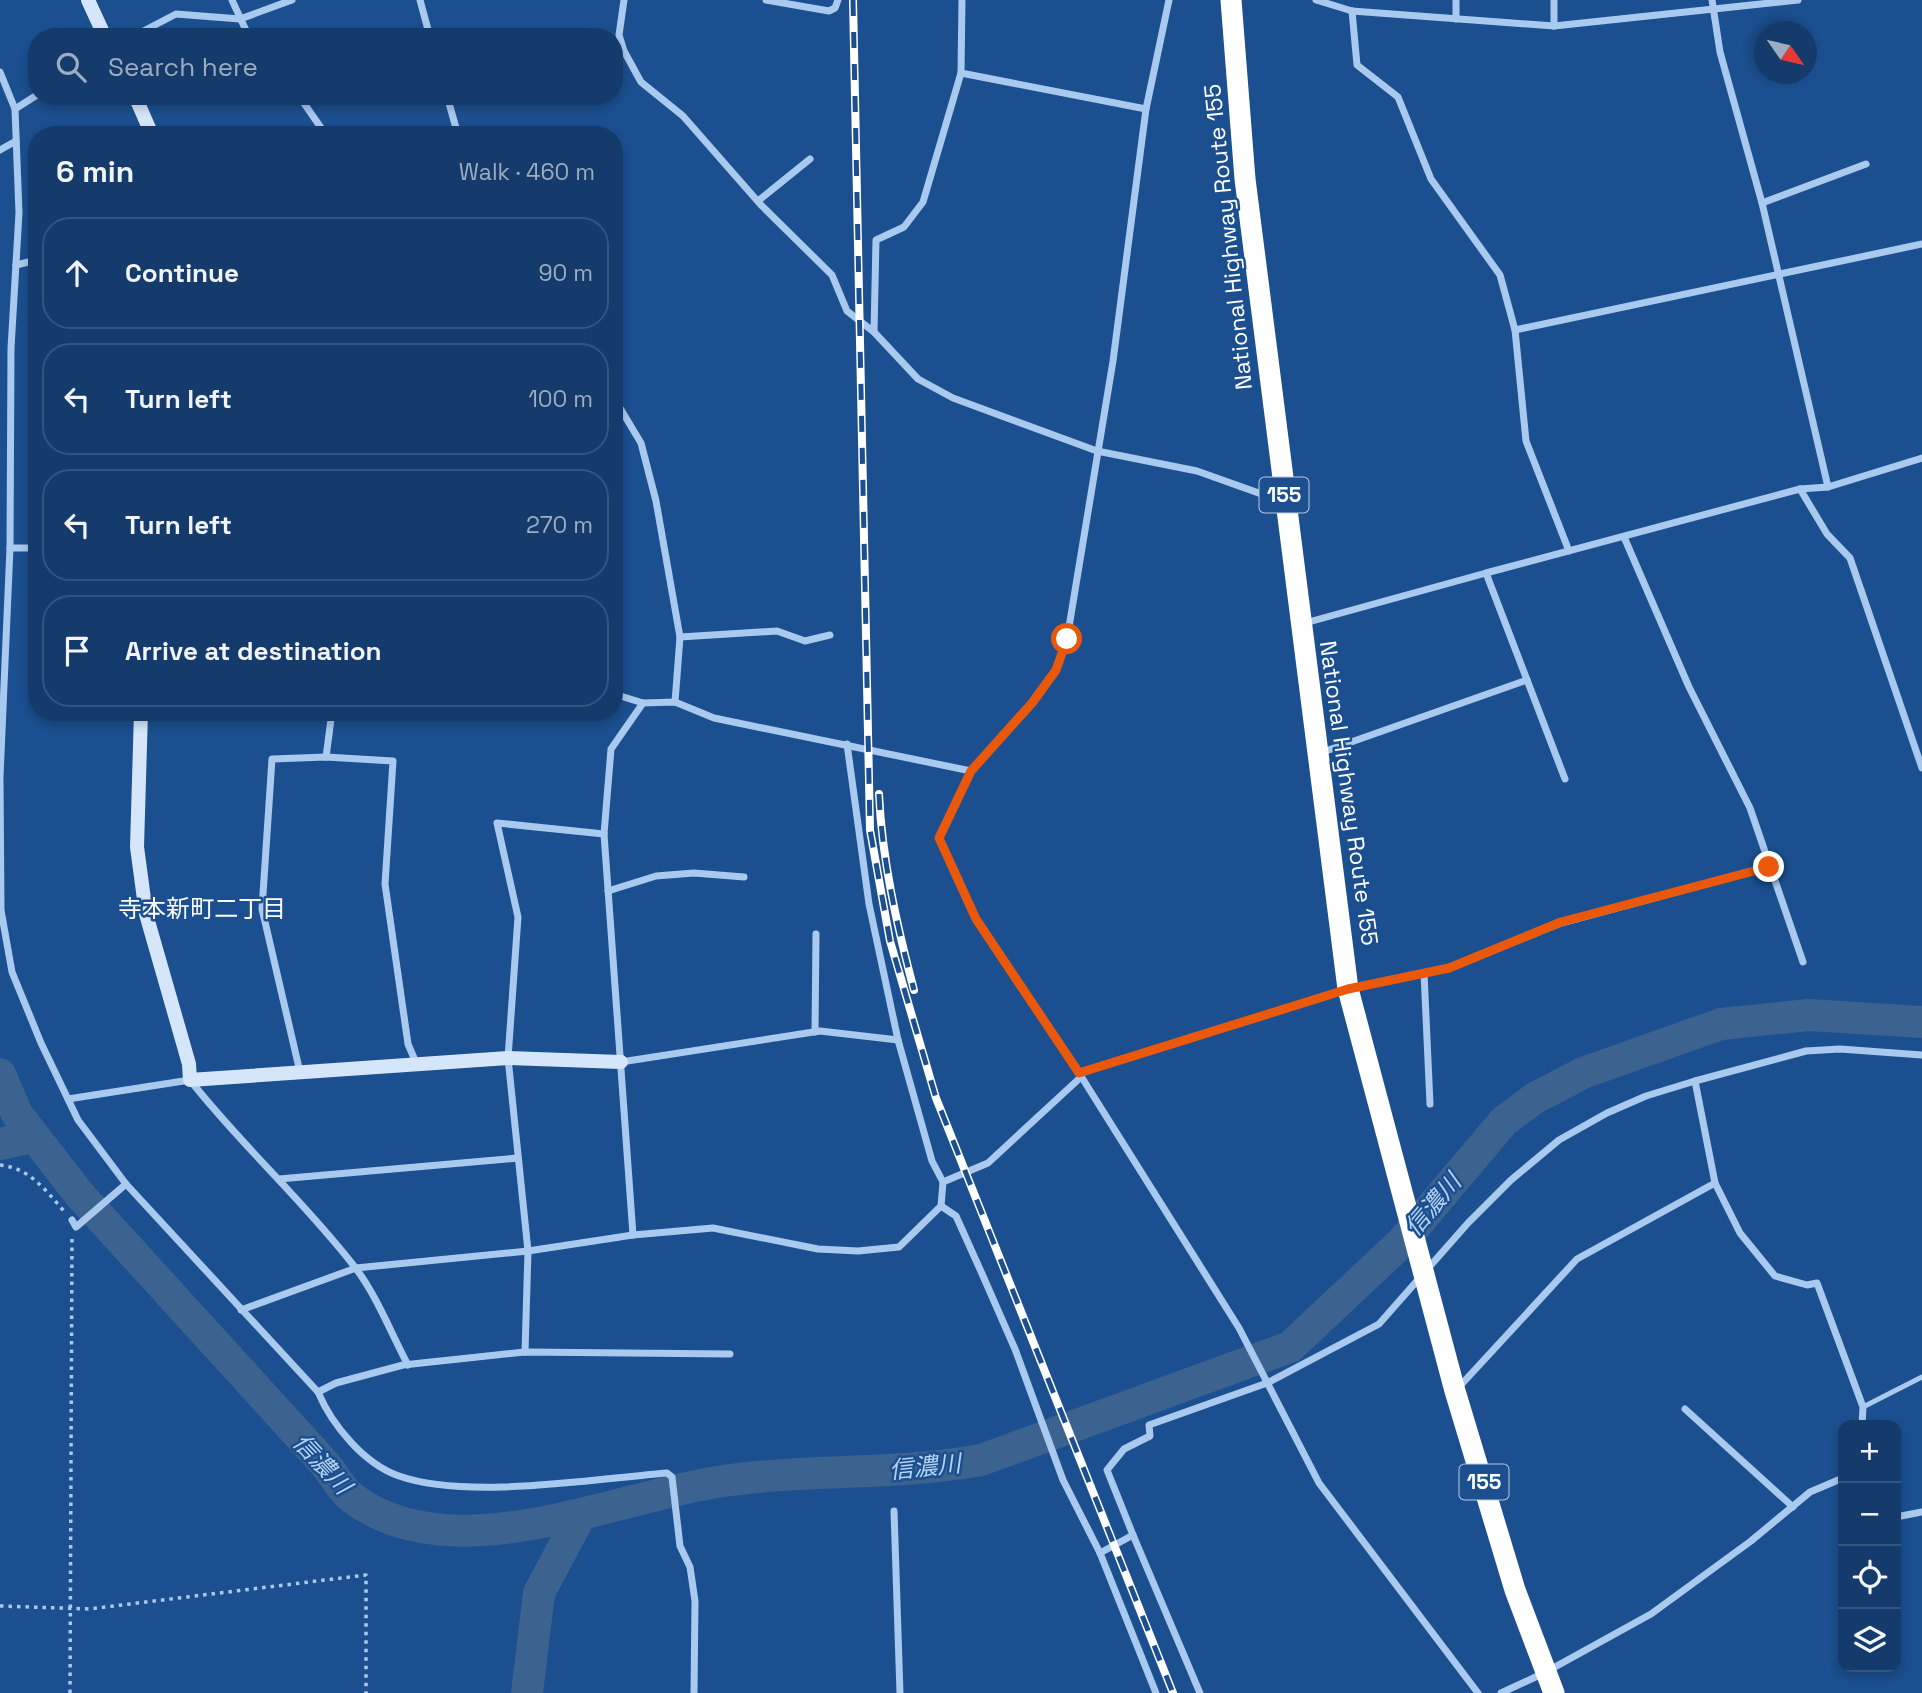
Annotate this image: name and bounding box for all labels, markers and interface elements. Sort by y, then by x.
north arrow [1754,21,1817,84]
search box [28,28,623,105]
icon: search [52,48,90,86]
text: Search here [108,50,258,84]
street label: National Highway Route 155 [1197,83,1259,391]
text: 6 min [56,152,134,191]
text: Walk · 460 m [459,157,595,187]
icon: ahead [58,254,96,292]
text: Continue [125,256,239,290]
text: 90 m [538,258,593,288]
icon: left [58,380,96,418]
text: Turn left [125,382,232,416]
text: 100 m [528,384,593,414]
road number: 155 [1260,477,1308,512]
icon: left [58,506,96,544]
text: Turn left [125,508,232,542]
text: 270 m [526,510,593,540]
route start [1051,623,1082,654]
icon: arrive [58,632,96,670]
text: Arrive at destination [125,634,382,668]
street label: National Highway Route 155 [1313,639,1385,947]
route end [1753,851,1784,882]
district label: 寺本新町二丁目 [118,893,286,924]
water label: 信濃川 [1398,1165,1470,1242]
map controls [1838,1420,1901,1672]
button: + [1838,1420,1901,1483]
water label: 信濃川 [286,1427,360,1503]
water label: 信濃川 [888,1447,965,1486]
road number: 155 [1460,1464,1508,1500]
button: − [1838,1483,1901,1546]
button: locate [1838,1546,1901,1609]
button: layers [1838,1609,1901,1672]

